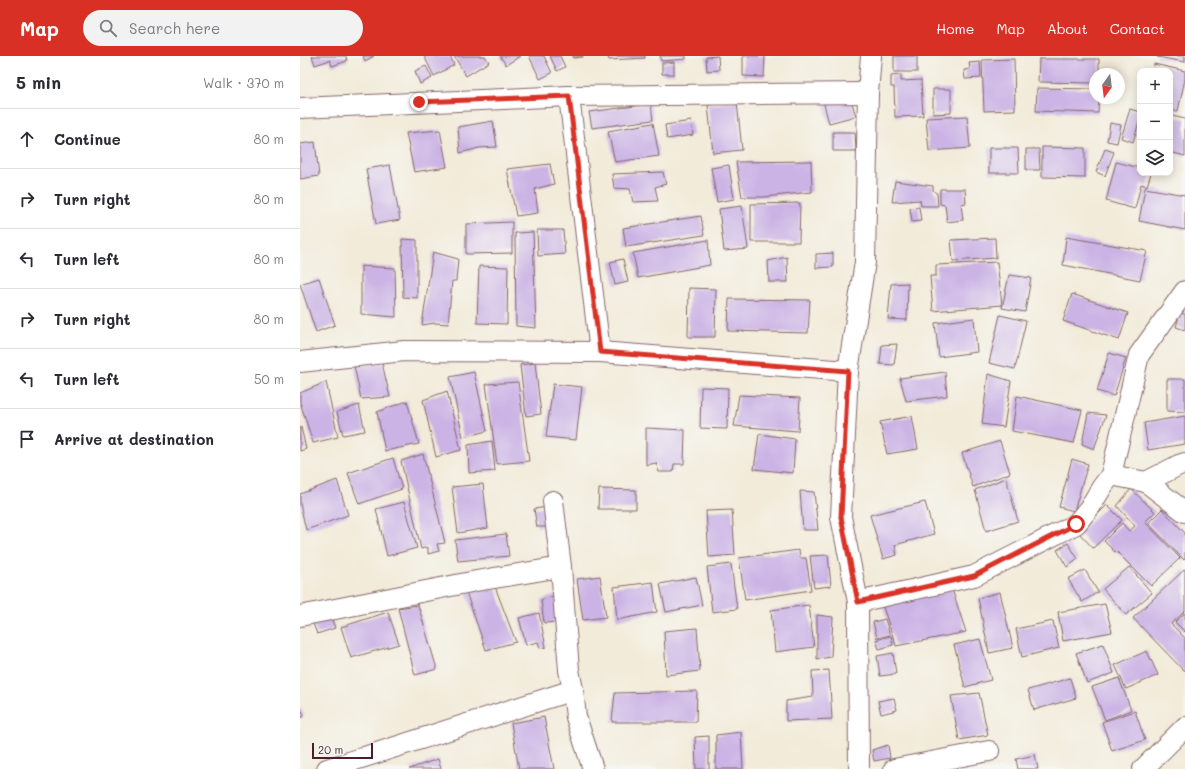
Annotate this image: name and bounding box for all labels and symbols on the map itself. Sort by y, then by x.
north arrow [1089,68,1125,104]
route end [410,93,428,111]
route start [1067,515,1085,533]
scale bar [312,741,373,760]

